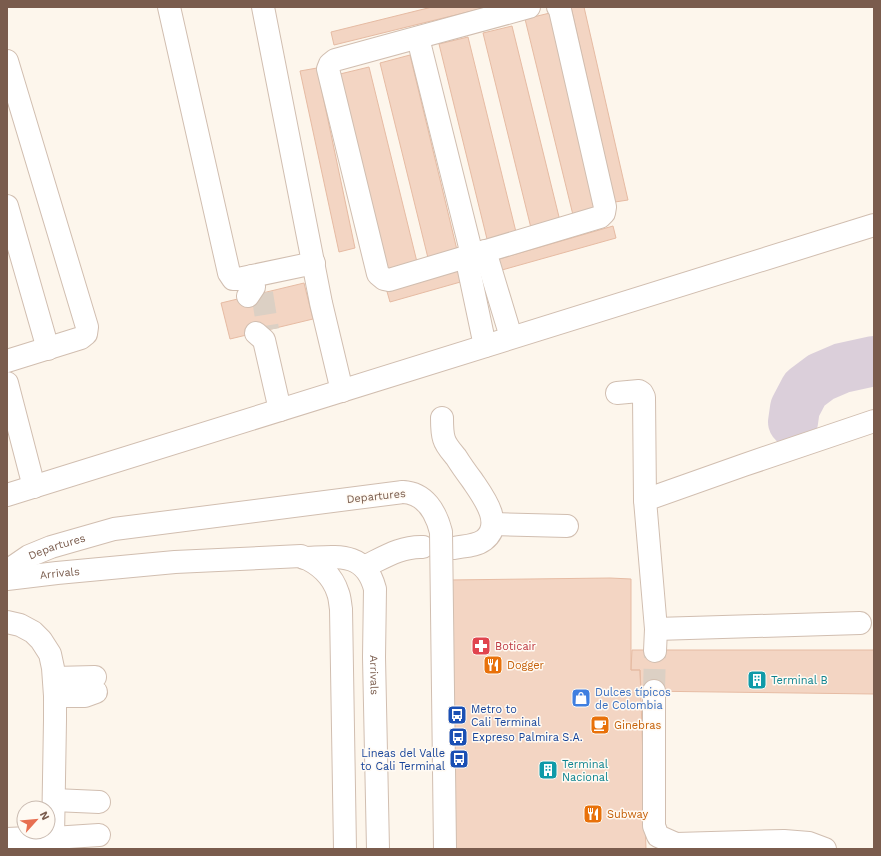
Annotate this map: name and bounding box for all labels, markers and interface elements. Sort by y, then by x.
street label: Departures [346,487,406,506]
street label: Departures [26,531,87,563]
street label: Arrivals [39,565,80,582]
pharmacy icon: Boticair [470,635,492,657]
place label: Boticair [495,640,537,653]
restaurant icon: Dogger [482,654,504,676]
street label: Arrivals [367,655,381,695]
place label: Dogger [507,659,545,672]
building icon: Terminal B [746,669,768,691]
place label: Terminal B [771,674,828,687]
place label: Dulces típicos de Colombia [595,686,671,712]
shop icon: Dulces típicos de Colombia [570,687,592,709]
place label: Metro to Cali Terminal [471,703,541,729]
bus stop icon: Metro to Cali Terminal [446,704,468,726]
cafe icon: Ginebras [589,714,611,736]
place label: Ginebras [614,719,662,732]
bus stop icon: Expreso Palmira S.A. [447,726,469,748]
place label: Expreso Palmira S.A. [472,731,583,744]
place label: Lineas del Valle to Cali Terminal [360,747,446,773]
bus stop icon: Lineas del Valle to Cali Terminal [448,748,470,770]
place label: Terminal Nacional [562,758,609,784]
building icon: Terminal Nacional [537,759,559,781]
north arrow [16,800,56,840]
restaurant icon: Subway [582,803,604,825]
place label: Subway [607,808,648,821]
text: N [37,809,52,822]

